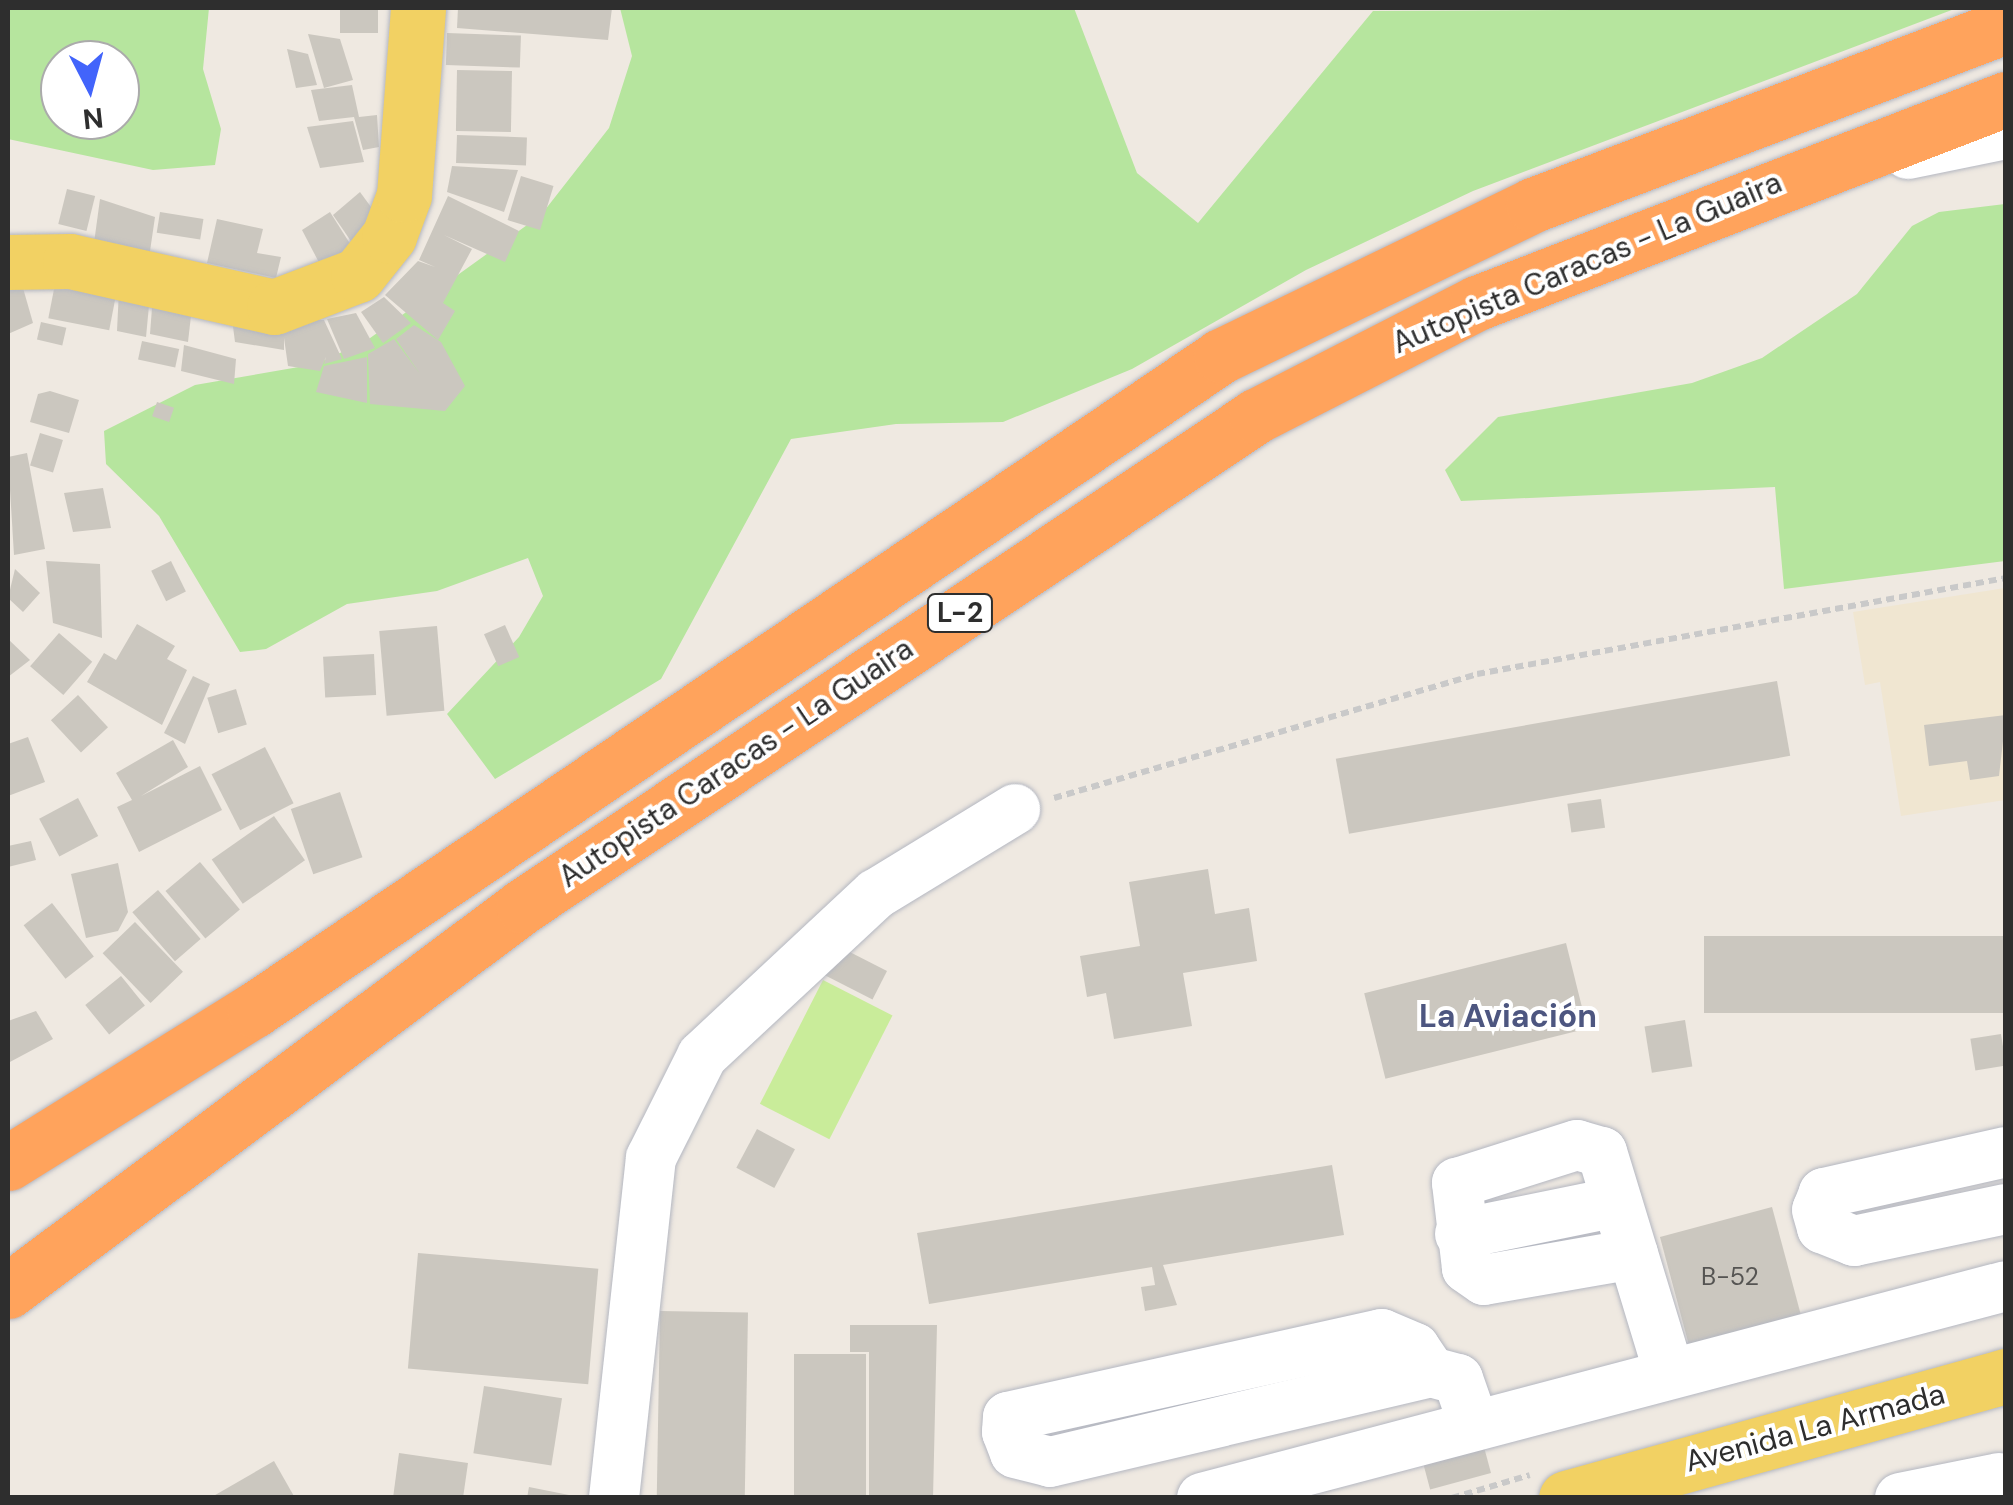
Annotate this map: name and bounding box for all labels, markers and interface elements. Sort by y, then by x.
north arrow [40,40,140,140]
text: N [81,99,105,138]
street label: Autopista Caracas - La Guaira [1387,165,1787,361]
road number: L-2 [925,590,995,636]
street label: Autopista Caracas - La Guaira [552,631,920,895]
district label: La Aviación [1419,997,1597,1035]
house number: B-52 [1701,1262,1759,1292]
street label: Avenida La Armada [1681,1376,1949,1480]

